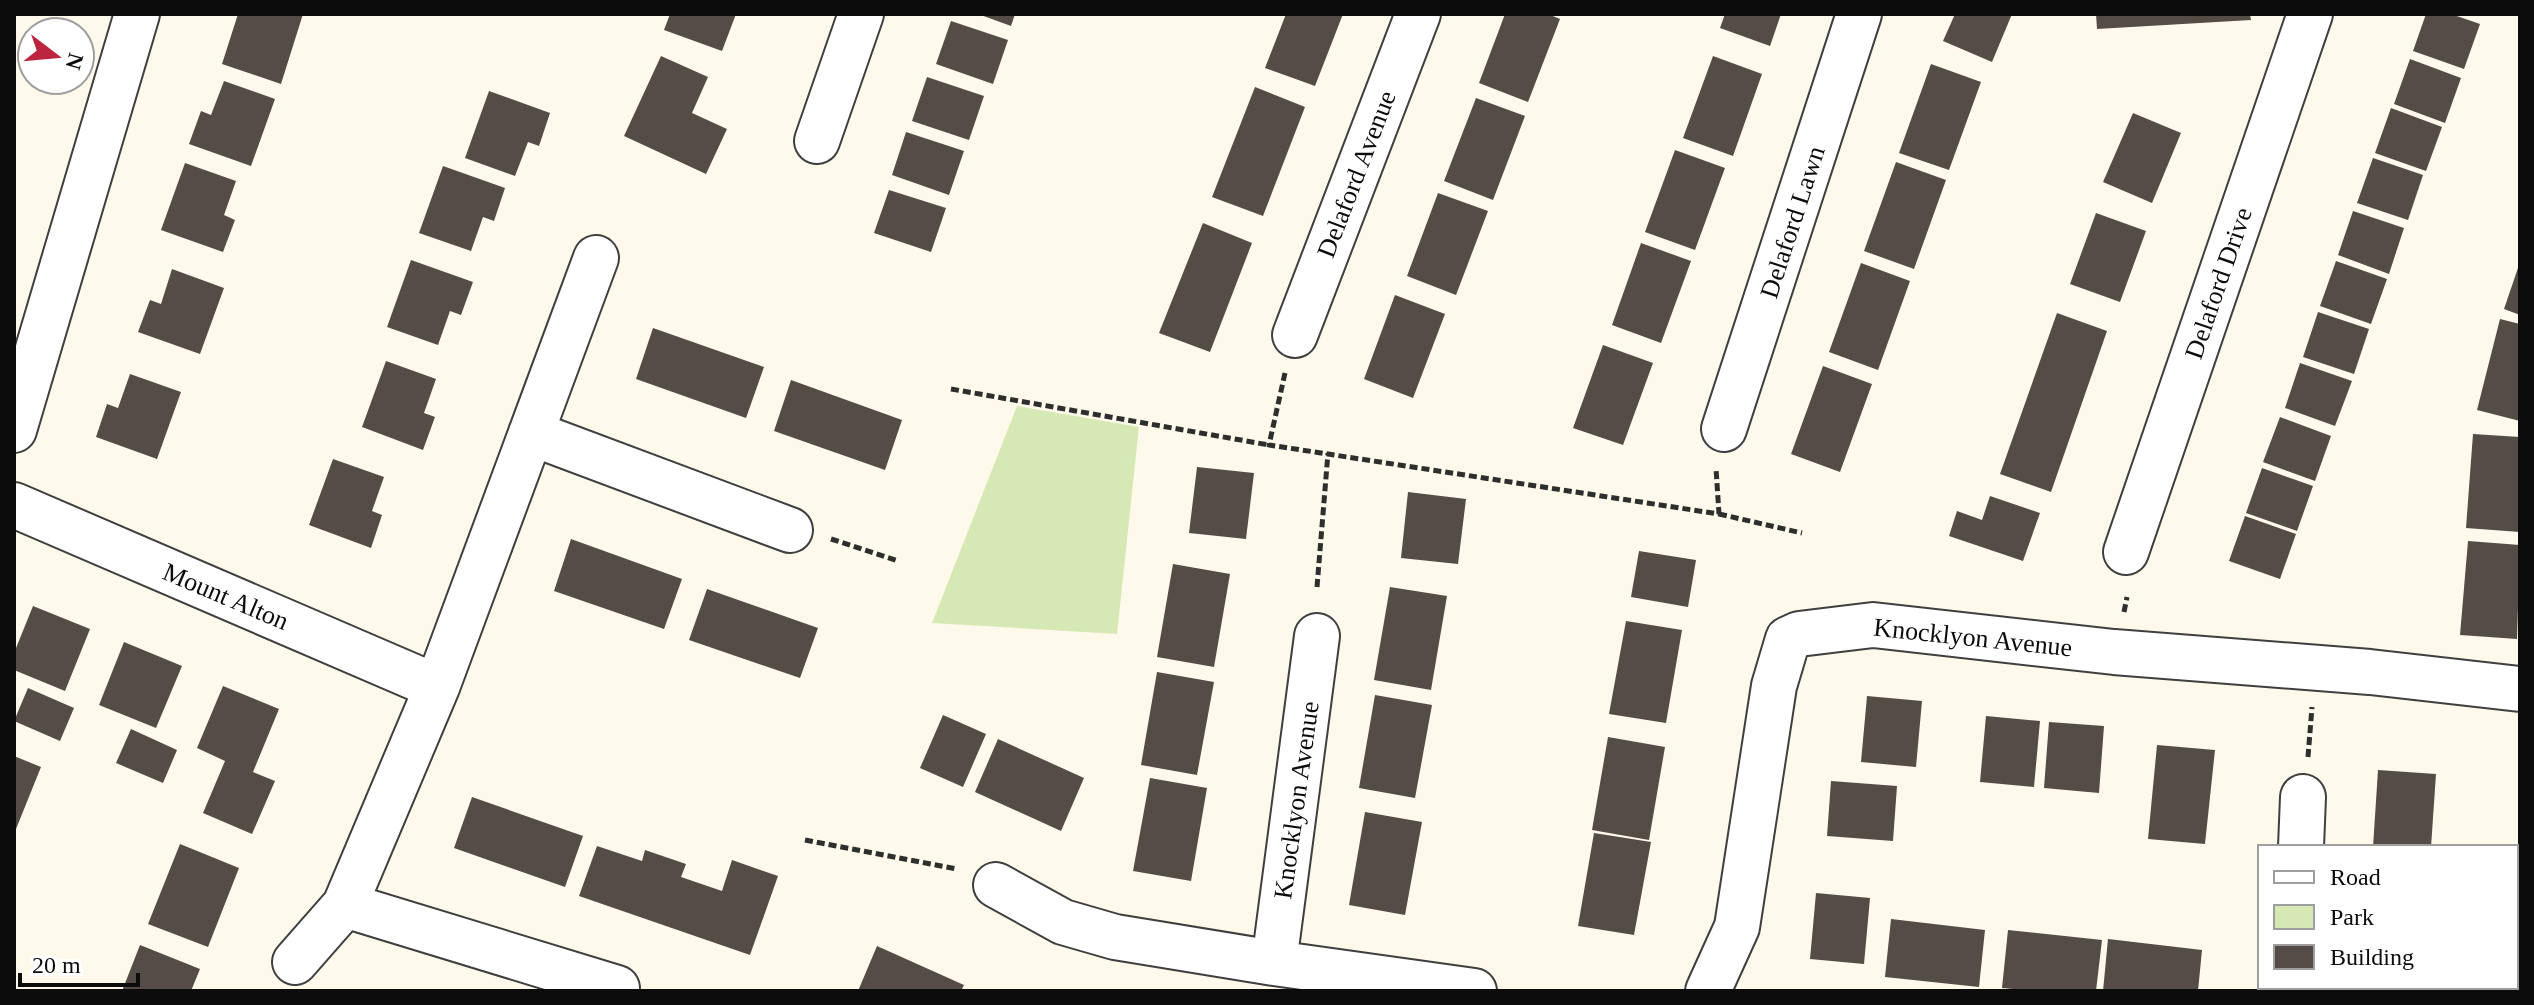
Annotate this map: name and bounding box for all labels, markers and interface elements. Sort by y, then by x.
north arrow [16,16,96,96]
text: N [61,50,89,73]
street label: Delaford Avenue [1311,87,1402,262]
street label: Delaford Lawn [1754,142,1831,302]
street label: Delaford Drive [2179,204,2258,363]
street label: Mount Alton [159,557,293,636]
street label: Knocklyon Avenue [1872,613,2074,662]
street label: Knocklyon Avenue [1268,699,1325,901]
legend [2258,845,2518,989]
text: Road [2330,864,2381,890]
text: Park [2330,904,2374,930]
scale bar [20,937,138,987]
text: Building [2330,944,2414,970]
text: 20 m [32,952,81,978]

